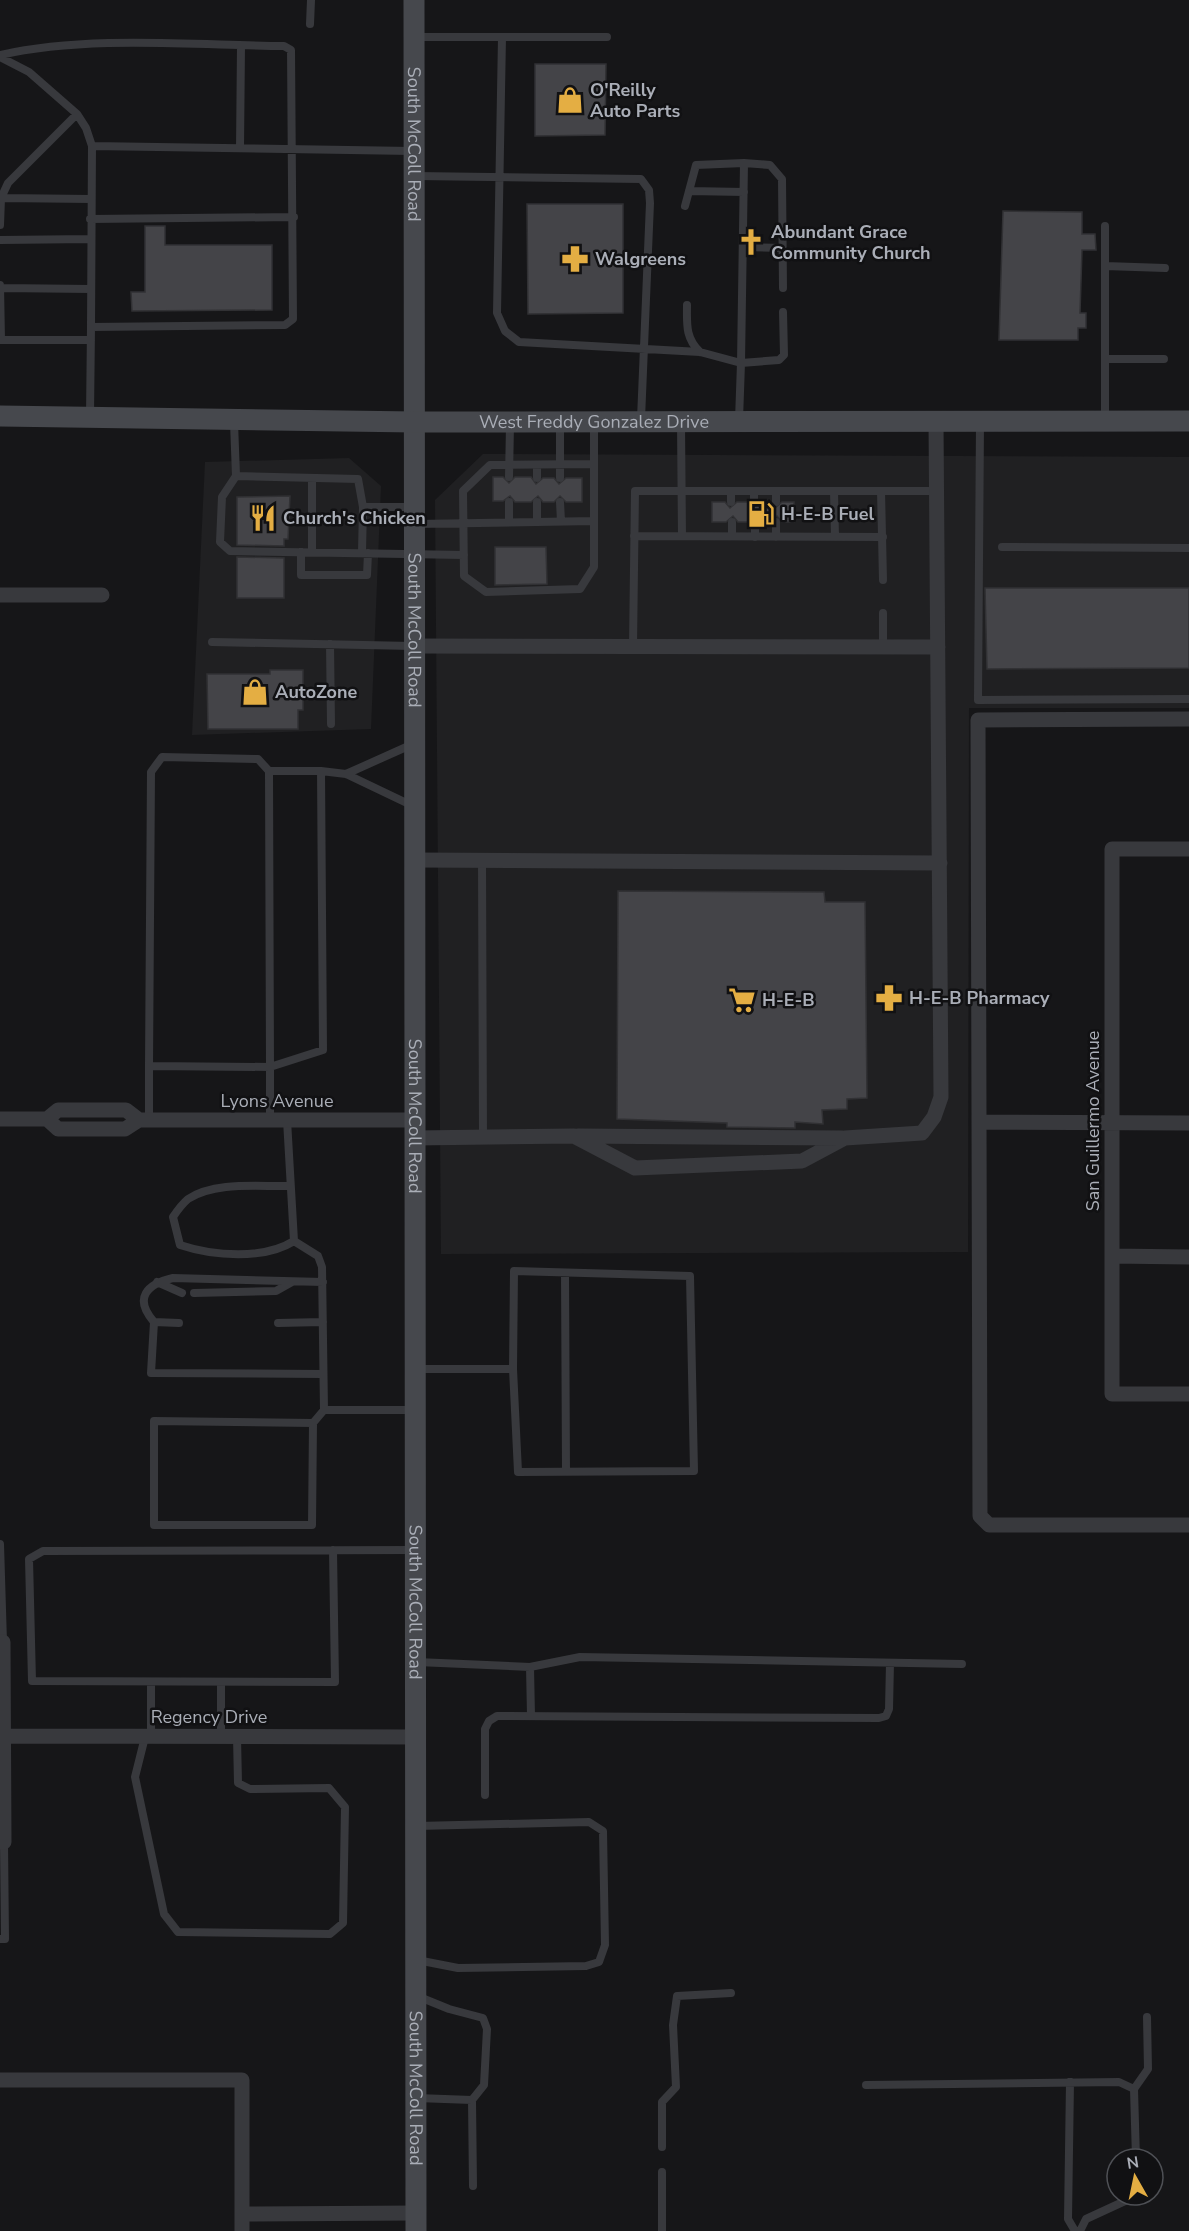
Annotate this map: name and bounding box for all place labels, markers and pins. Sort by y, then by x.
place label: O'Reilly Auto Parts [590,78,681,123]
shop icon: O'Reilly Auto Parts [555,85,585,115]
place label: Abundant Grace Community Church [771,220,931,265]
church icon: Abundant Grace Community Church [736,227,766,257]
pharmacy icon: Walgreens [560,244,590,274]
place label: Walgreens [595,247,686,271]
fuel station icon: H-E-B Fuel [746,499,776,529]
place label: H-E-B Fuel [781,502,875,526]
restaurant icon: Church's Chicken [248,503,278,533]
place label: Church's Chicken [283,506,426,530]
shop icon: AutoZone [240,677,270,707]
place label: AutoZone [275,680,358,704]
pharmacy icon: H-E-B Pharmacy [874,983,904,1013]
supermarket icon: H-E-B [727,985,757,1015]
place label: H-E-B Pharmacy [909,986,1050,1010]
place label: H-E-B [762,988,815,1012]

